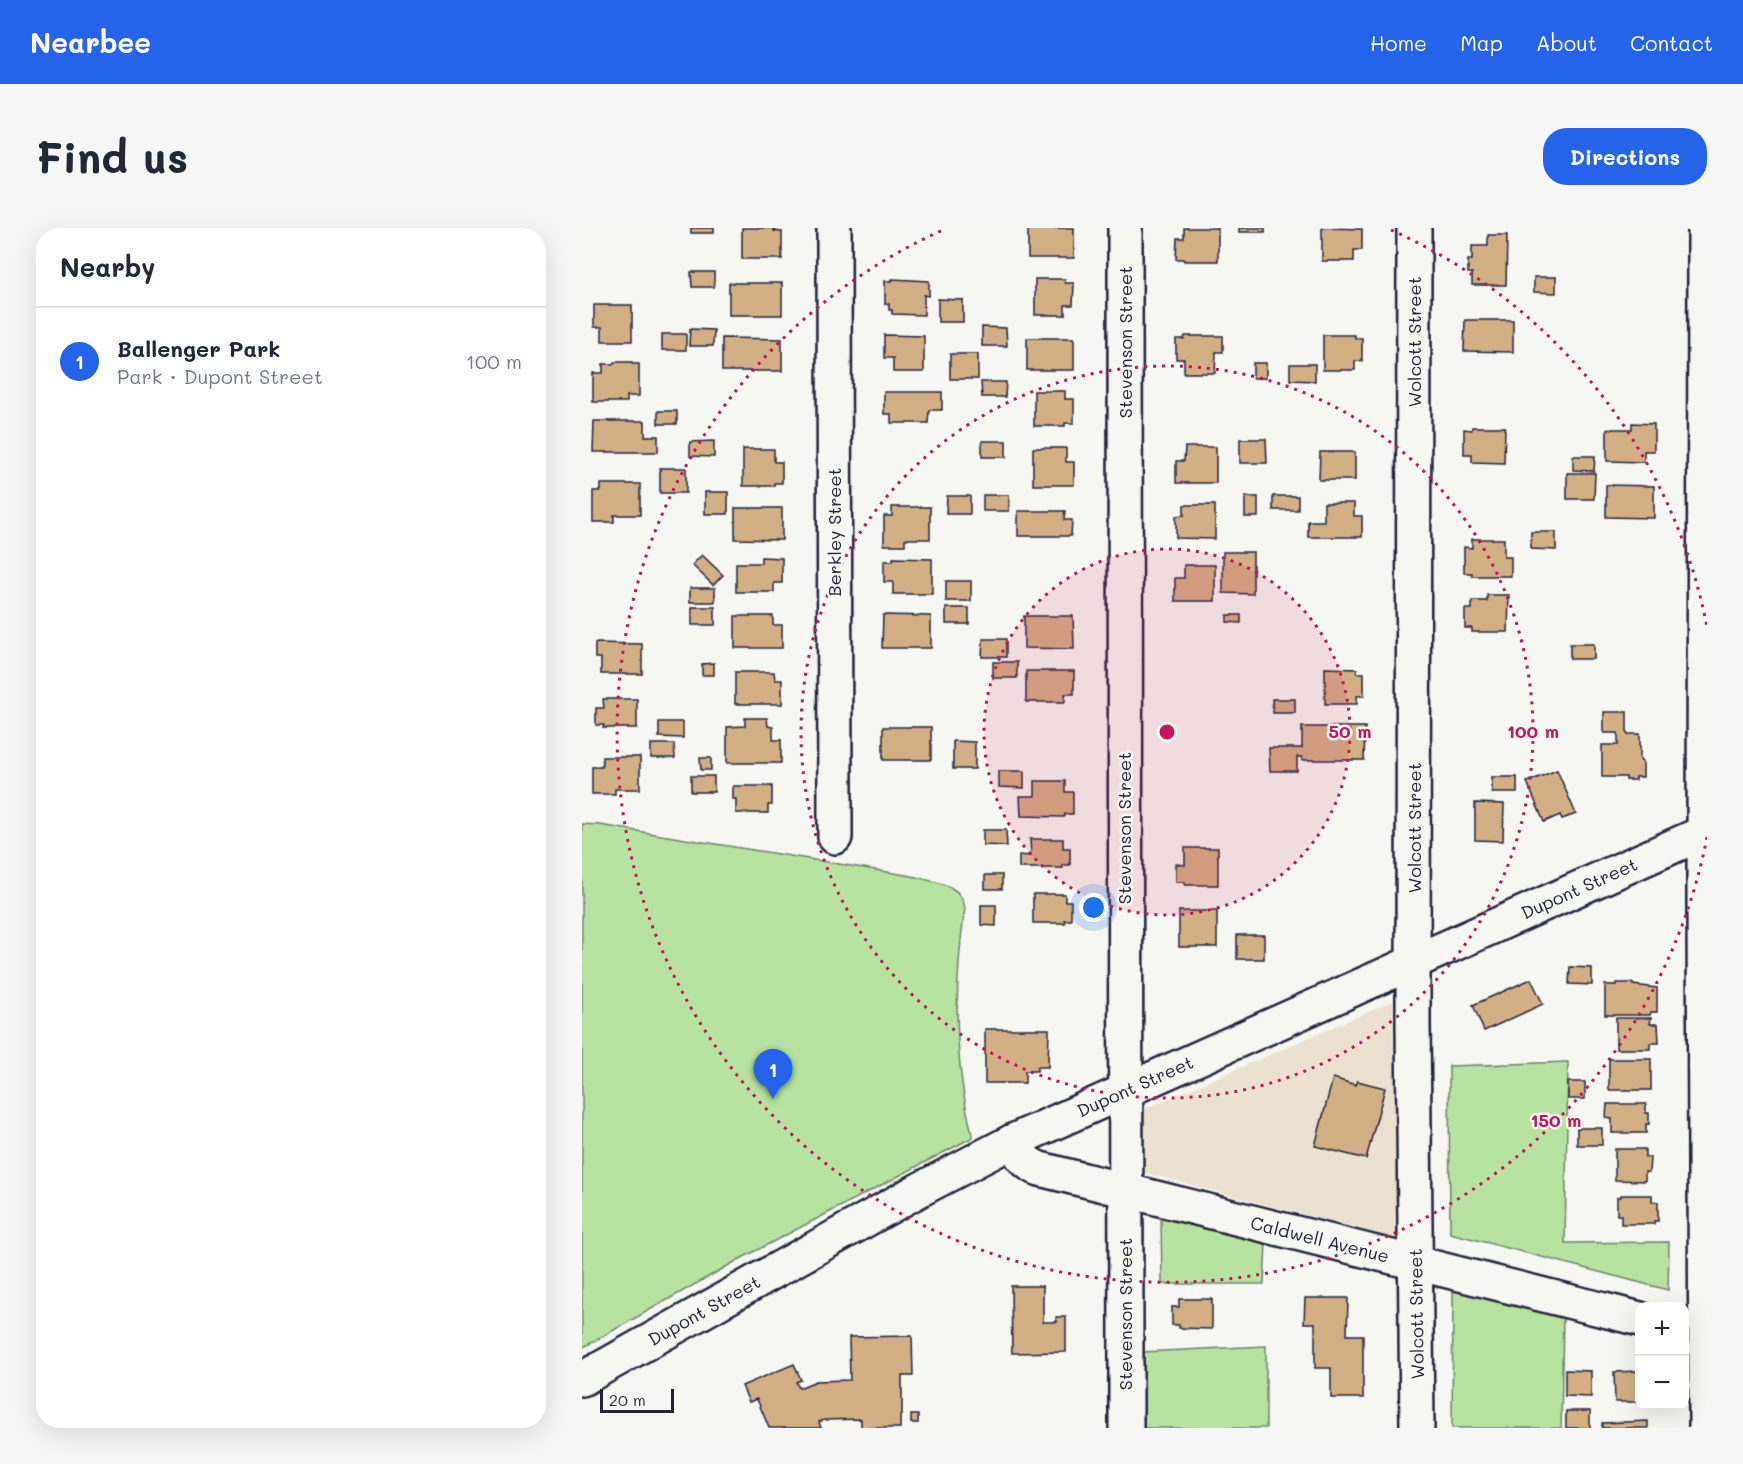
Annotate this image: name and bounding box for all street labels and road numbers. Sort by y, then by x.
street label: Stevenson Street [1113,266,1137,418]
street label: Wolcott Street [1402,276,1426,408]
street label: Berkley Street [822,467,846,597]
street label: Stevenson Street [1112,752,1136,904]
street label: Wolcott Street [1402,762,1426,894]
street label: Dupont Street [1517,852,1641,924]
street label: Dupont Street [1073,1050,1197,1122]
street label: Caldwell Avenue [1248,1210,1392,1268]
street label: Stevenson Street [1113,1238,1137,1390]
street label: Wolcott Street [1403,1248,1429,1380]
street label: Dupont Street [644,1269,764,1351]

